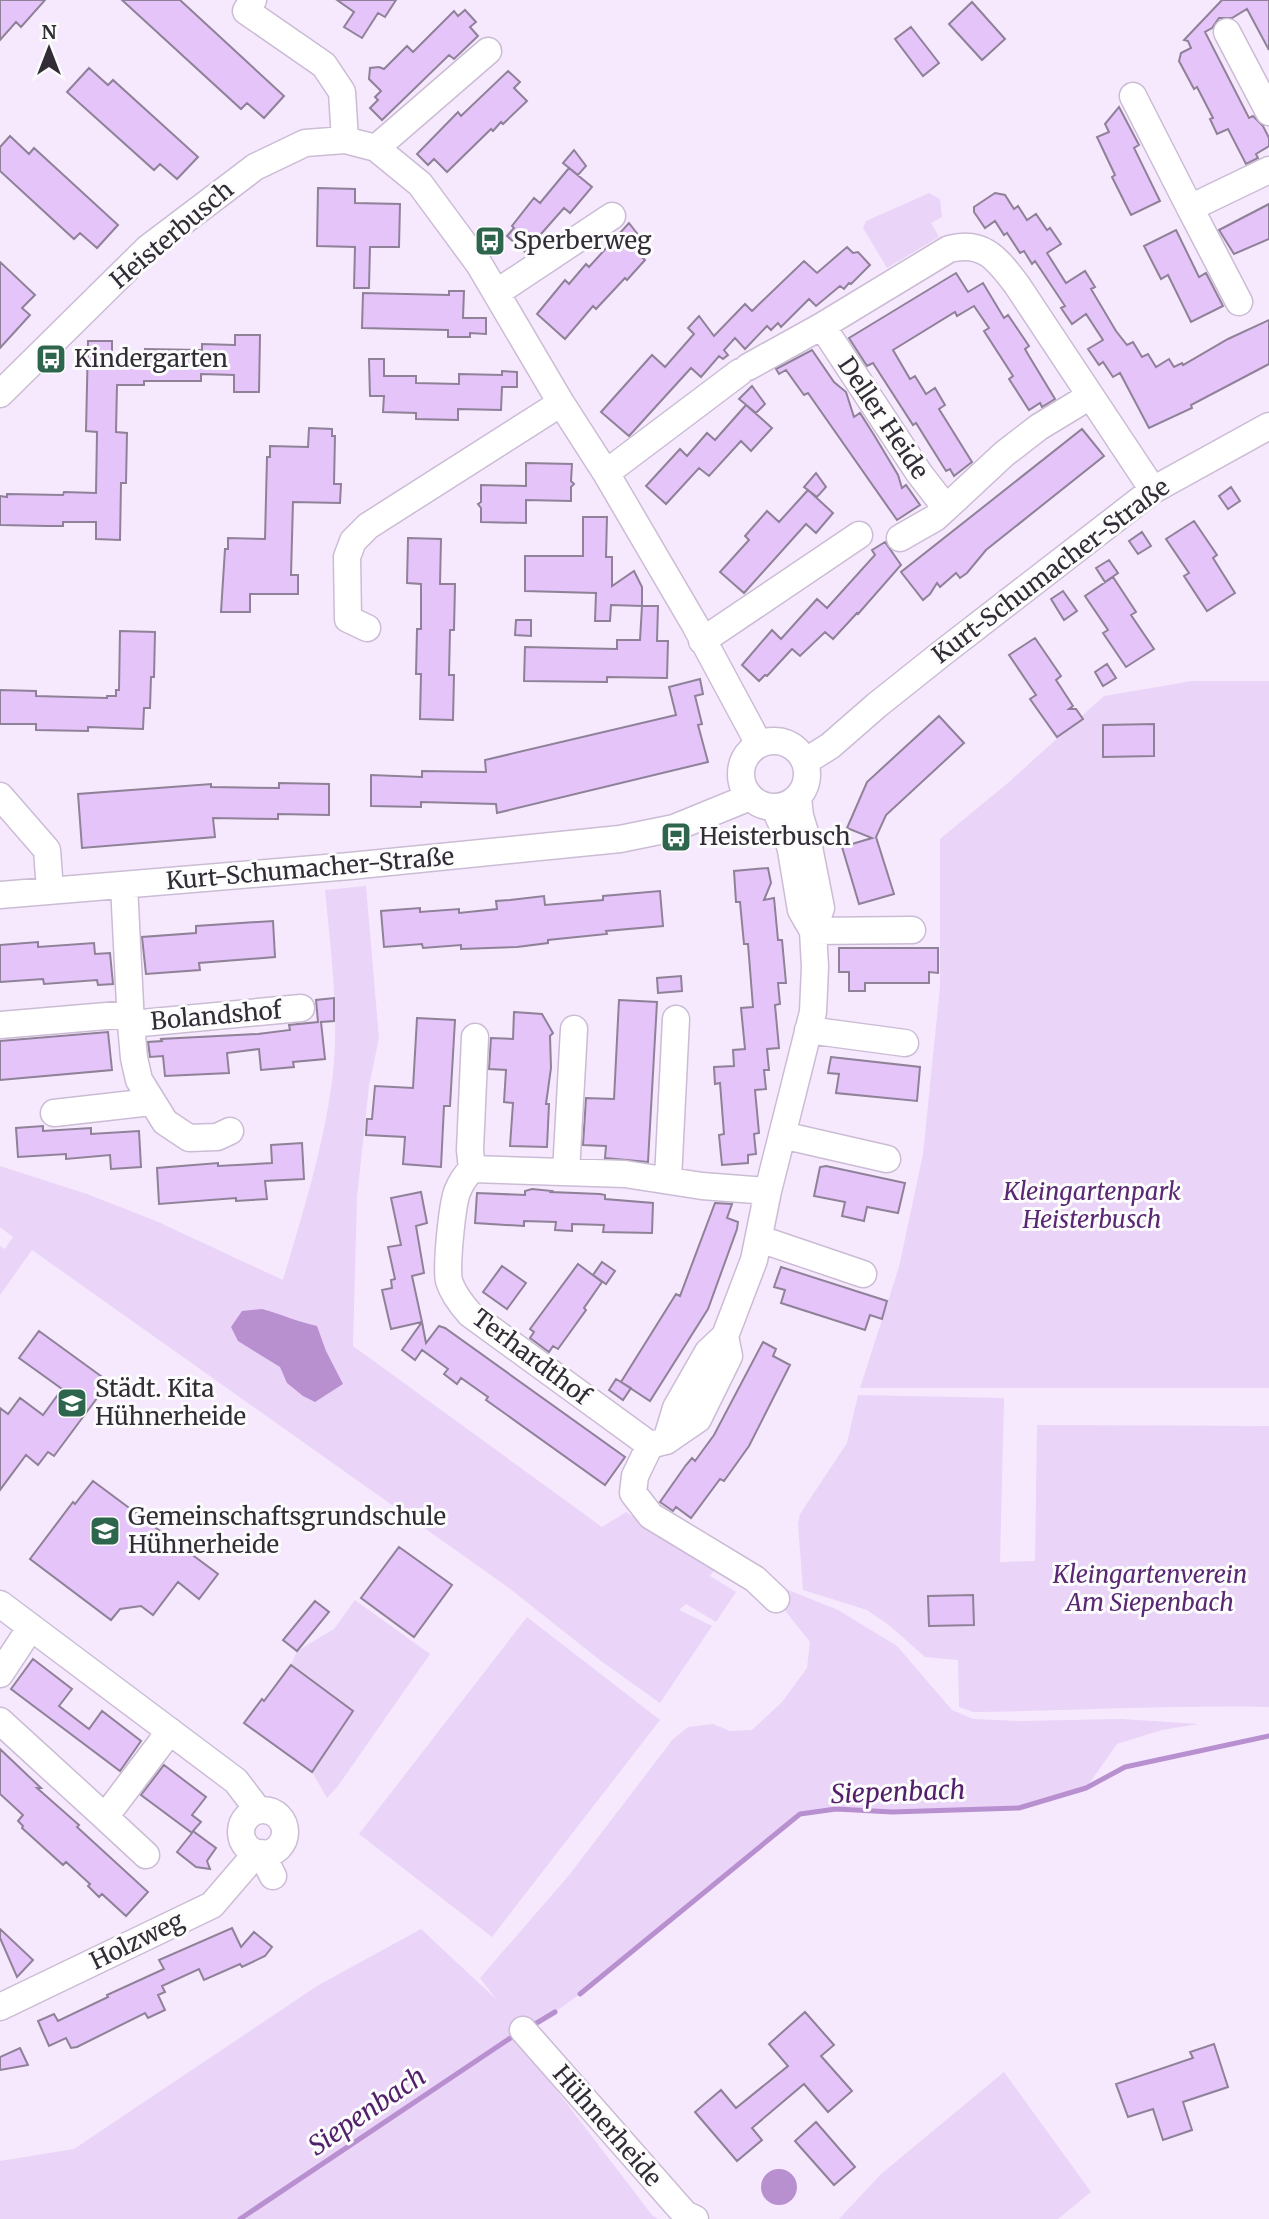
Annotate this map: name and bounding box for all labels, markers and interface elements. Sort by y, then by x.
north arrow [14,14,84,84]
text: N [41,20,57,44]
street label: Heisterbusch [104,174,240,295]
bus stop icon: Sperberweg [473,224,507,258]
place label: Sperberweg [513,225,652,256]
bus stop icon: Kindergarten [34,342,68,376]
place label: Kindergarten [74,343,228,374]
street label: Deller Heide [831,351,936,485]
street label: Kurt-Schumacher-Straße [926,471,1175,670]
bus stop icon: Heisterbusch [659,820,693,854]
place label: Heisterbusch [699,821,851,852]
street label: Kurt-Schumacher-Straße [165,840,455,897]
street label: Bolandshof [149,994,284,1037]
park label: Kleingartenpark Heisterbusch [1002,1176,1181,1235]
street label: Terhardthof [466,1302,597,1412]
place label: Städt. Kita Hühnerheide [95,1373,246,1432]
school or university icon: Städt. Kita Hühnerheide [55,1386,89,1420]
place label: Gemeinschaftsgrundschule Hühnerheide [128,1501,446,1560]
school or university icon: Gemeinschaftsgrundschule Hühnerheide [88,1514,122,1548]
park label: Kleingartenverein Am Siepenbach [1052,1559,1247,1618]
water label: Siepenbach [830,1773,966,1810]
street label: Holzweg [85,1904,189,1977]
street label: Hühnerheide [546,2058,669,2193]
water label: Siepenbach [302,2059,432,2162]

